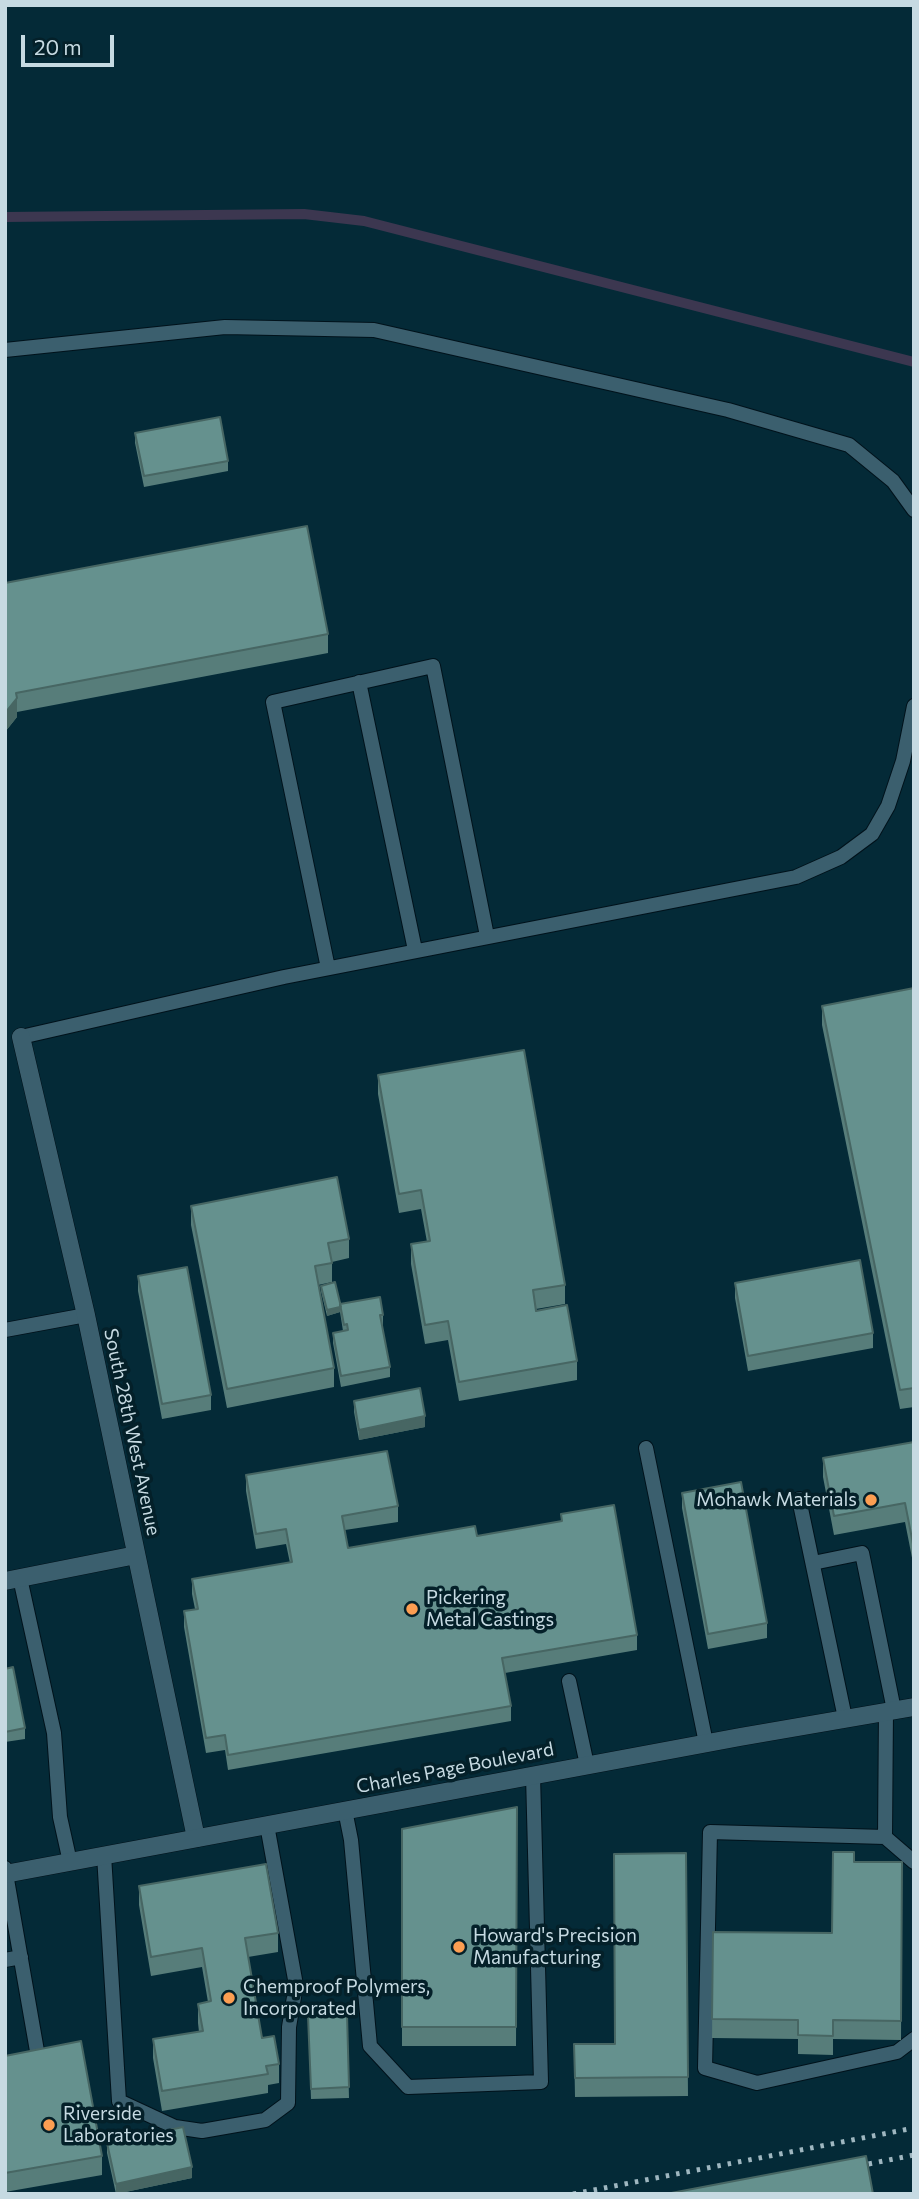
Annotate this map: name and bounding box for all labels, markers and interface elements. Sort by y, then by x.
scale bar [24,21,117,65]
text: 20 m [34,34,82,59]
street label: South 28th West Avenue [99,1326,165,1538]
place label: Mohawk Materials [696,1489,857,1511]
marker: Mohawk Materials [863,1492,879,1508]
place label: Pickering Metal Castings [426,1587,554,1631]
marker: Pickering Metal Castings [404,1601,420,1617]
street label: Charles Page Boulevard [354,1738,556,1798]
place label: Howard's Precision Manufacturing [473,1925,637,1969]
marker: Howard's Precision Manufacturing [451,1939,467,1955]
place label: Chemproof Polymers, Incorporated [243,1976,430,2020]
marker: Chemproof Polymers, Incorporated [221,1990,237,2006]
place label: Riverside Laboratories [63,2103,174,2147]
marker: Riverside Laboratories [41,2117,57,2133]

